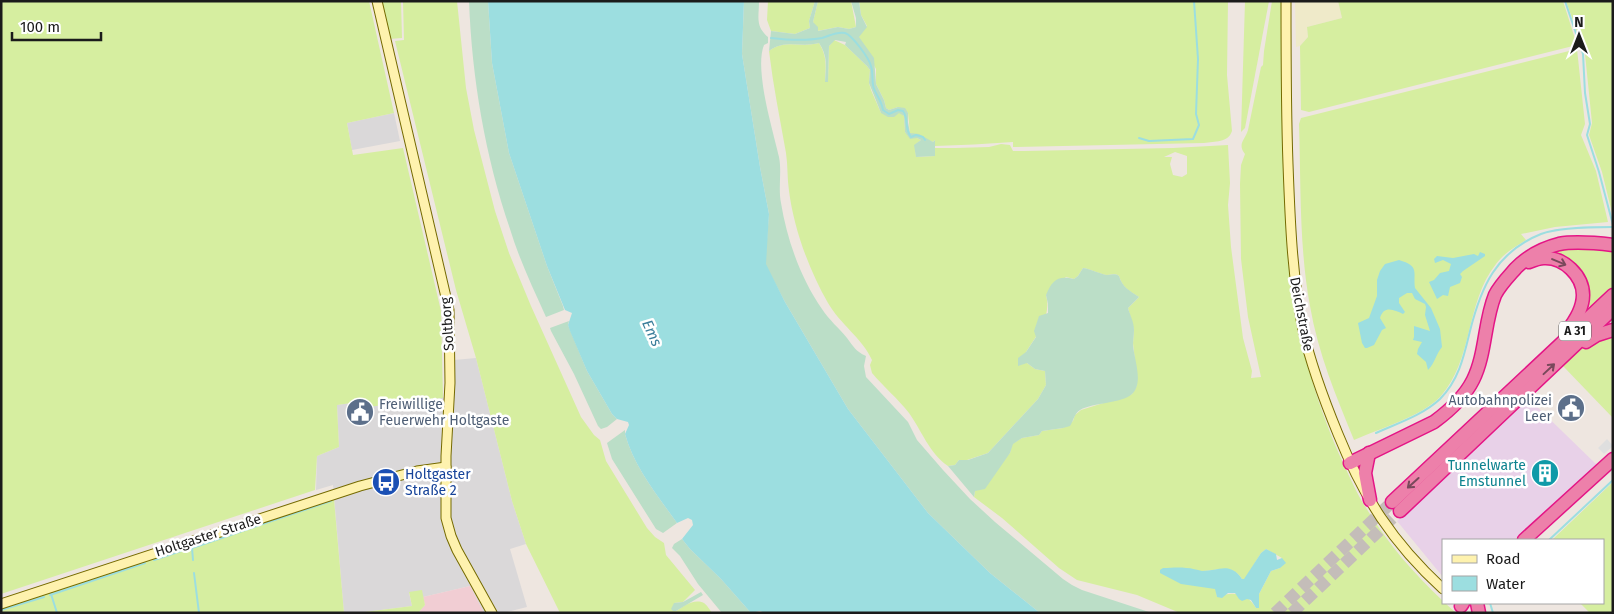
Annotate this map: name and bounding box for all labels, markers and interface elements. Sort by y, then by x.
scale bar [12,10,101,42]
north arrow [1554,10,1604,60]
text: N [1574,14,1584,31]
text: 100 m [20,18,60,36]
one-way arrow [1551,257,1566,267]
street label: Deichstraße [1286,275,1317,353]
street label: Soltborg [437,296,458,351]
water label: Ems [638,317,666,349]
road number: A 31 [1559,322,1591,341]
one-way arrow [1543,363,1556,375]
place label: Autobahnpolizei Leer [1448,392,1553,425]
public building icon: Autobahnpolizei Leer [1556,393,1586,423]
place label: Freiwillige Feuerwehr Holtgaste [379,396,509,429]
public building icon: Freiwillige Feuerwehr Holtgaste [345,397,375,427]
place label: Tunnelwarte Emstunnel [1448,457,1526,490]
building icon: Tunnelwarte Emstunnel [1530,458,1560,488]
place label: Holtgaster Straße 2 [405,466,471,499]
bus stop icon: Holtgaster Straße 2 [371,467,401,497]
one-way arrow [1406,477,1419,489]
street label: Holtgaster Straße [153,510,263,561]
legend [1442,539,1604,604]
text: Road [1486,550,1521,568]
text: Water [1486,575,1525,593]

